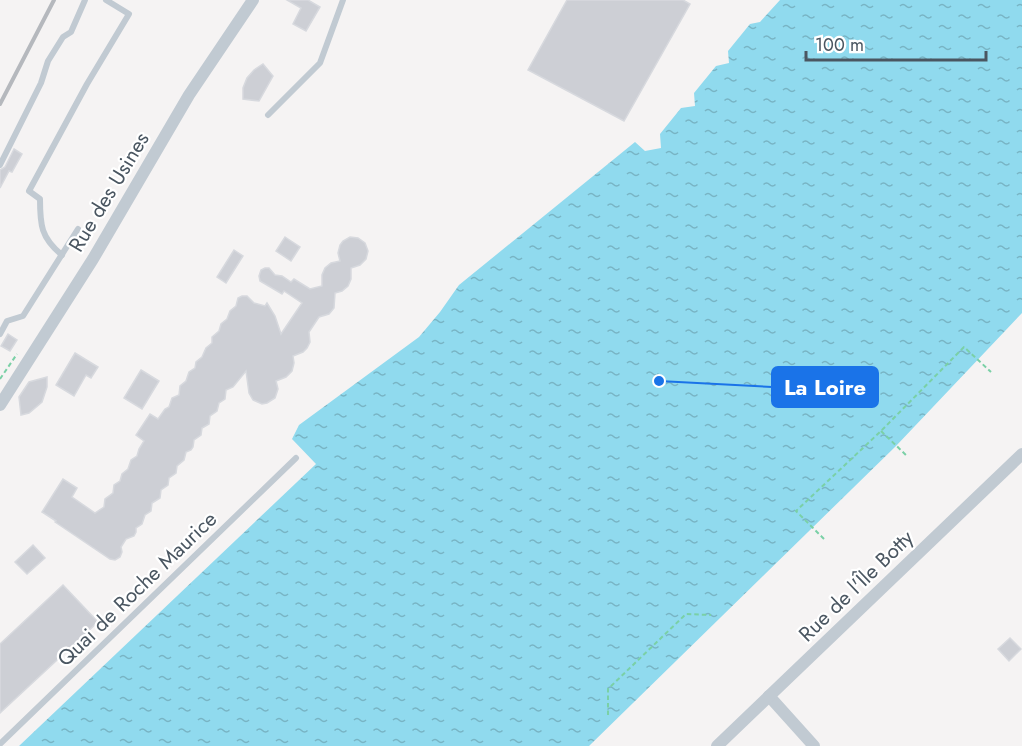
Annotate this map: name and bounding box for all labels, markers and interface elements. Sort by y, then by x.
scale bar [806,24,986,62]
text: 100 m [815,32,864,58]
street label: Rue des Usines [61,126,157,258]
callout: La Loire [772,367,878,407]
text: La Loire [784,371,866,403]
street label: Quai de Roche Maurice [50,505,224,673]
street label: Rue de l'Île Botty [792,523,921,649]

